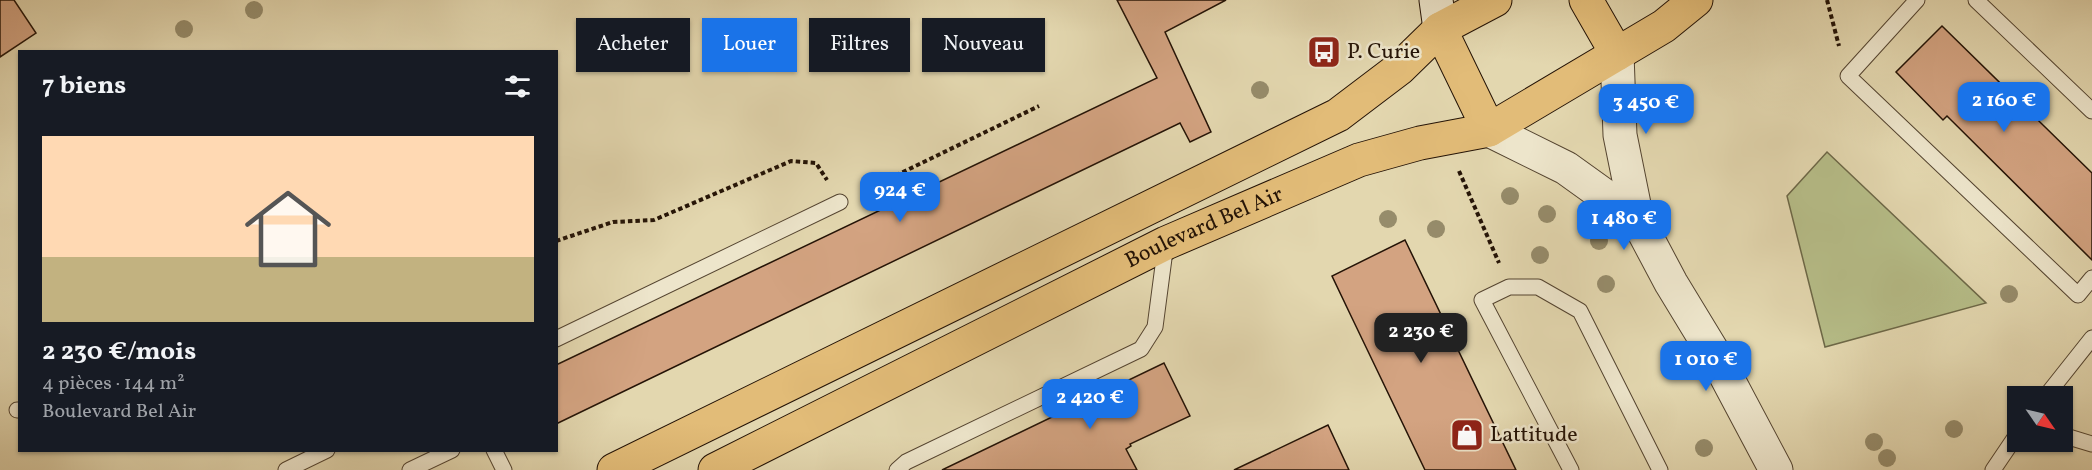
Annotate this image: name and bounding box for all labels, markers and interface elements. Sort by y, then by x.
chip: Acheter [576,18,690,72]
chip: Louer [702,18,797,72]
chip: Filtres [809,18,910,72]
chip: Nouveau [922,18,1045,72]
bus stop icon: P. Curie [1306,34,1342,70]
place label: P. Curie [1347,37,1420,68]
text: 7 biens [42,68,126,104]
icon: filters [501,70,534,103]
pin: 2 160 € [1949,82,2059,133]
pin: 3 450 € [1591,84,1701,135]
text: 2 160 € [1972,87,2036,115]
text: 3 450 € [1613,89,1679,117]
pin: 924 € [858,172,942,223]
icon: home [234,175,342,283]
text: 924 € [874,177,926,205]
street label: Boulevard Bel Air [1120,179,1288,277]
pin: 1 480 € [1569,200,1679,251]
text: 1 480 € [1591,205,1657,233]
pin: 2 230 € [1366,313,1476,364]
text: 2 230 € [1388,318,1454,346]
text: 2 230 €/mois [42,334,196,370]
pin: 1 010 € [1651,341,1761,392]
text: 1 010 € [1674,346,1738,374]
text: 4 pièces · 144 m² [42,370,185,398]
pin: 2 420 € [1035,379,1145,430]
text: 2 420 € [1056,384,1124,412]
north arrow [2007,386,2073,452]
map controls [2007,386,2073,452]
text: Boulevard Bel Air [42,398,196,426]
shop icon: Lattitude [1449,417,1485,453]
place label: Lattitude [1490,420,1578,451]

